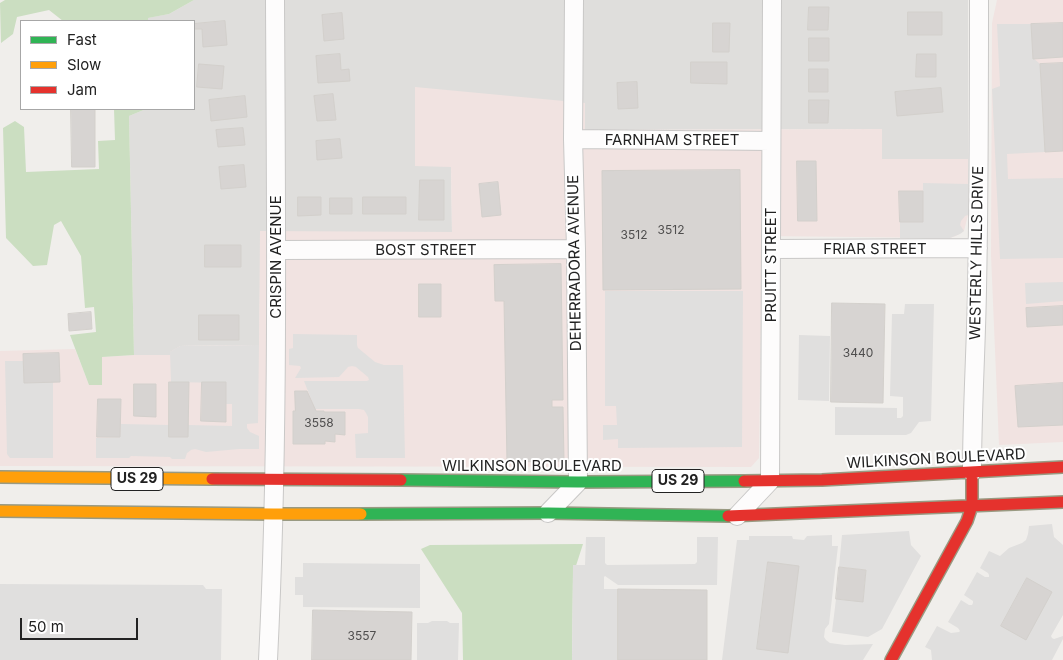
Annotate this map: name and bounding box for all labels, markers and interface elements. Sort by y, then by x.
legend [20,20,195,110]
text: Fast [67,30,97,49]
text: Slow [67,55,101,74]
text: Jam [67,80,97,99]
street label: FARNHAM STREET [605,131,739,149]
street label: WESTERLY HILLS DRIVE [966,166,988,340]
street label: DEHERRADORA AVENUE [564,175,586,351]
street label: CRISPIN AVENUE [267,195,285,319]
street label: PRUITT STREET [762,208,780,322]
house number: 3512 [658,223,684,237]
house number: 3512 [621,228,647,242]
street label: FRIAR STREET [823,240,927,258]
street label: BOST STREET [375,241,477,259]
house number: 3440 [843,346,873,360]
house number: 3558 [304,416,334,430]
street label: WILKINSON BOULEVARD [846,445,1026,473]
street label: WILKINSON BOULEVARD [442,457,622,475]
road number: US 29 [111,468,163,490]
road number: US 29 [652,470,704,492]
scale bar [22,608,140,640]
text: 50 m [28,617,64,636]
house number: 3557 [348,629,376,643]

